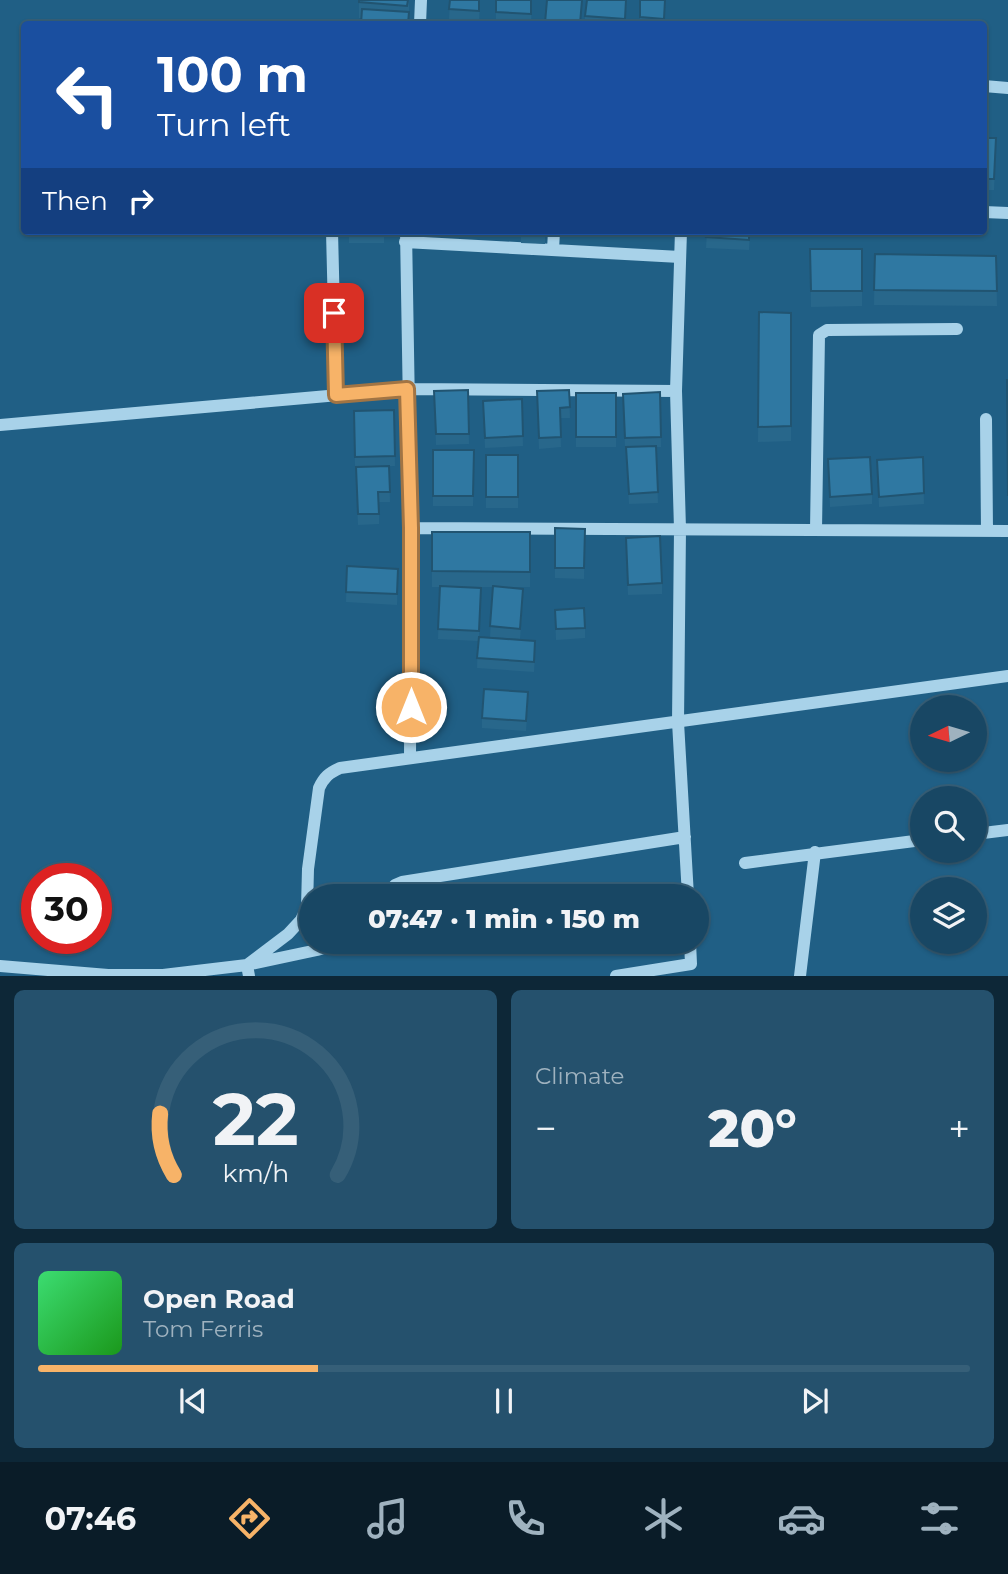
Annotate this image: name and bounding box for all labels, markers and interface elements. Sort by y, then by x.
text: 100 m [157,45,308,104]
icon: left [42,49,133,140]
text: Turn left [157,105,291,144]
icon: right [122,182,160,220]
text: Then [42,185,108,217]
pin [304,283,364,343]
icon: arrive [315,294,353,332]
position arrow [374,670,448,744]
north arrow [910,695,987,772]
map controls [910,695,987,954]
button: search [910,786,987,863]
speed limit sign: 30 [21,863,112,954]
button: layers [910,877,987,954]
text: 07:47 · 1 min · 150 m [368,903,640,935]
text: Climate [535,1062,624,1090]
text: 22 [213,1076,298,1164]
text: 20° [708,1097,797,1160]
text: − [535,1105,557,1152]
text: + [948,1105,970,1152]
text: km/h [222,1158,289,1188]
text: Open Road [143,1283,295,1315]
text: Tom Ferris [143,1315,263,1343]
icon: previous [174,1382,212,1420]
icon: pause [485,1382,523,1420]
icon: next [796,1382,834,1420]
icon: directions [225,1494,274,1543]
icon: music [363,1494,412,1543]
icon: phone [501,1494,550,1543]
icon: climate [639,1494,688,1543]
icon: car [777,1494,826,1543]
icon: filters [915,1494,964,1543]
text: 07:46 [44,1499,136,1538]

